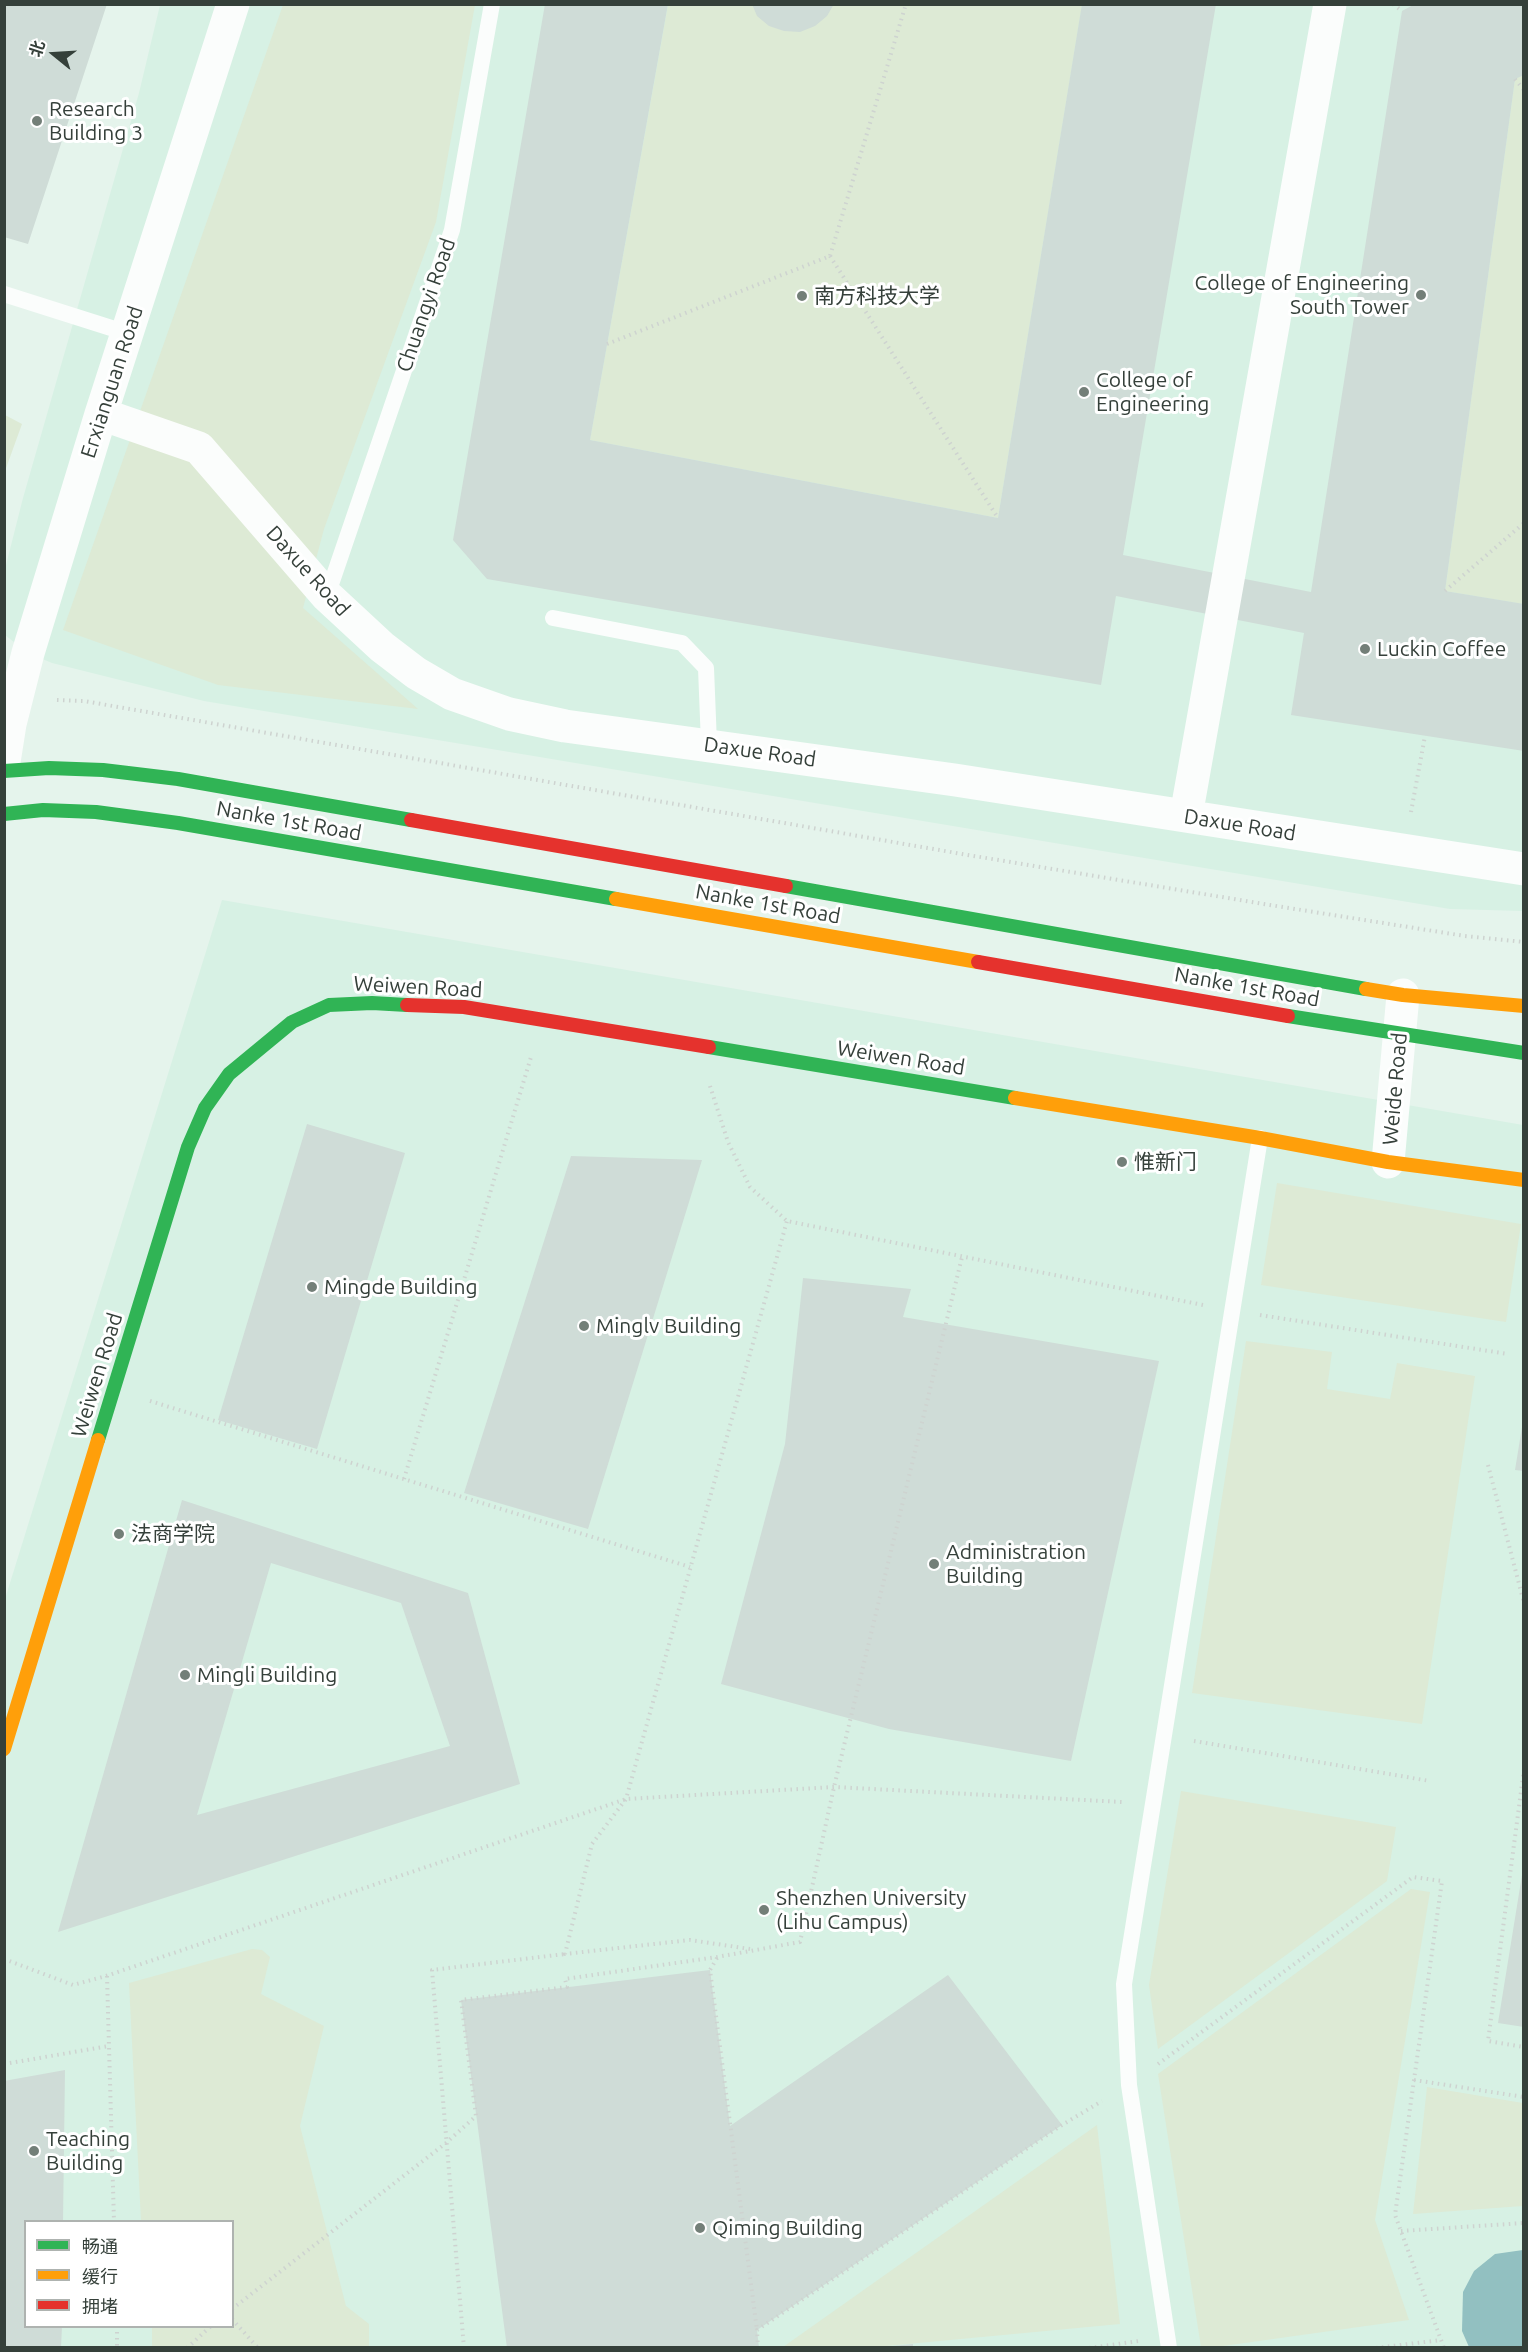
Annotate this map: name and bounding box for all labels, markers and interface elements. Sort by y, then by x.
north arrow [24,24,84,84]
text: 北 [26,38,48,59]
place label: Research Building 3 [49,96,143,146]
marker: Research Building 3 [30,114,44,128]
street label: Chuangyi Road [391,235,461,375]
place label: College of Engineering South Tower [1194,270,1409,320]
place label: 南方科技大学 [814,283,940,309]
marker: College of Engineering South Tower [1414,288,1428,302]
marker: 南方科技大学 [795,289,809,303]
street label: Erxianguan Road [76,303,148,461]
place label: College of Engineering [1096,367,1209,417]
marker: College of Engineering [1077,385,1091,399]
street label: Daxue Road [261,521,355,621]
place label: Luckin Coffee [1377,636,1506,662]
marker: Luckin Coffee [1358,642,1372,656]
street label: Daxue Road [702,732,818,772]
street label: Nanke 1st Road [215,796,363,846]
street label: Daxue Road [1182,804,1298,846]
street label: Nanke 1st Road [694,879,842,929]
street label: Nanke 1st Road [1173,962,1321,1012]
street label: Weiwen Road [353,971,483,1003]
street label: Weide Road [1378,1032,1412,1146]
street label: Weiwen Road [835,1035,967,1081]
place label: 惟新门 [1134,1149,1197,1175]
marker: 惟新门 [1115,1155,1129,1169]
place label: Mingde Building [324,1274,477,1300]
marker: Mingde Building [305,1280,319,1294]
street label: Weiwen Road [66,1310,128,1440]
place label: Minglv Building [596,1313,741,1339]
marker: Minglv Building [577,1319,591,1333]
place label: 法商学院 [131,1521,215,1547]
marker: 法商学院 [112,1527,126,1541]
place label: Administration Building [946,1539,1086,1589]
marker: Administration Building [927,1557,941,1571]
place label: Mingli Building [197,1662,337,1688]
marker: Mingli Building [178,1668,192,1682]
place label: Shenzhen University (Lihu Campus) [776,1885,966,1935]
marker: Shenzhen University (Lihu Campus) [757,1903,771,1917]
place label: Teaching Building [46,2126,130,2176]
marker: Teaching Building [27,2144,41,2158]
place label: Qiming Building [712,2215,863,2241]
legend [24,2220,234,2328]
marker: Qiming Building [693,2221,707,2235]
text: 畅通 [82,2236,118,2256]
text: 缓行 [82,2266,118,2286]
text: 拥堵 [82,2296,118,2316]

